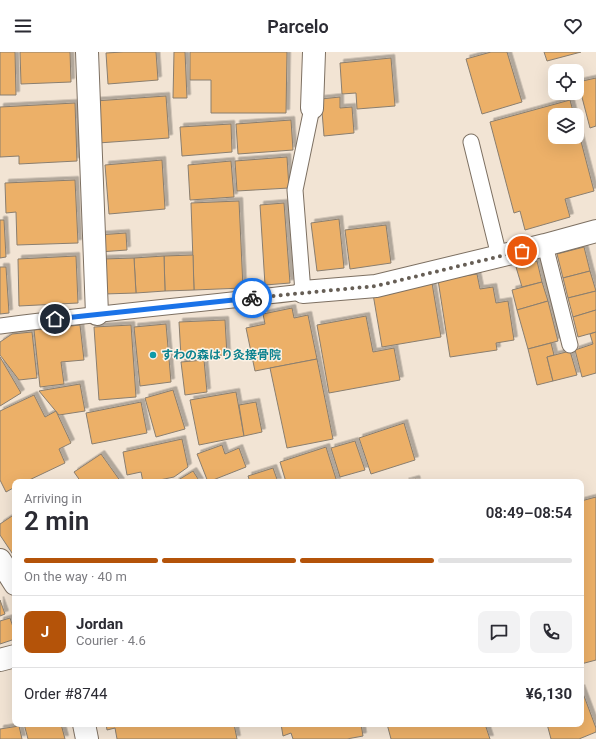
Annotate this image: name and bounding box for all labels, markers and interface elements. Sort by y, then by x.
icon: menu [12,15,34,37]
icon: heart [562,15,584,37]
text: Parcelo [267,16,329,37]
map controls [548,64,584,144]
button: locate [548,64,584,100]
button: layers [548,108,584,144]
pin [505,234,539,268]
icon: bag [511,240,533,262]
courier [232,278,272,318]
icon: bike [241,287,263,309]
pin [38,302,72,336]
icon: home [44,308,66,330]
place label: すわの森はり灸接骨院 [161,348,281,362]
marker: すわの森はり灸接骨院 [148,350,158,360]
text: Arriving in [24,491,82,506]
text: 08:49–08:54 [486,504,572,522]
text: 2 min [24,506,89,536]
text: On the way · 40 m [24,569,127,584]
button: chat [478,611,520,653]
button: phone [530,611,572,653]
text: Jordan [76,615,123,633]
text: J [41,623,49,641]
text: Courier · 4.6 [76,633,146,648]
text: Order #8744 [24,685,107,703]
text: ¥6,130 [526,685,572,703]

